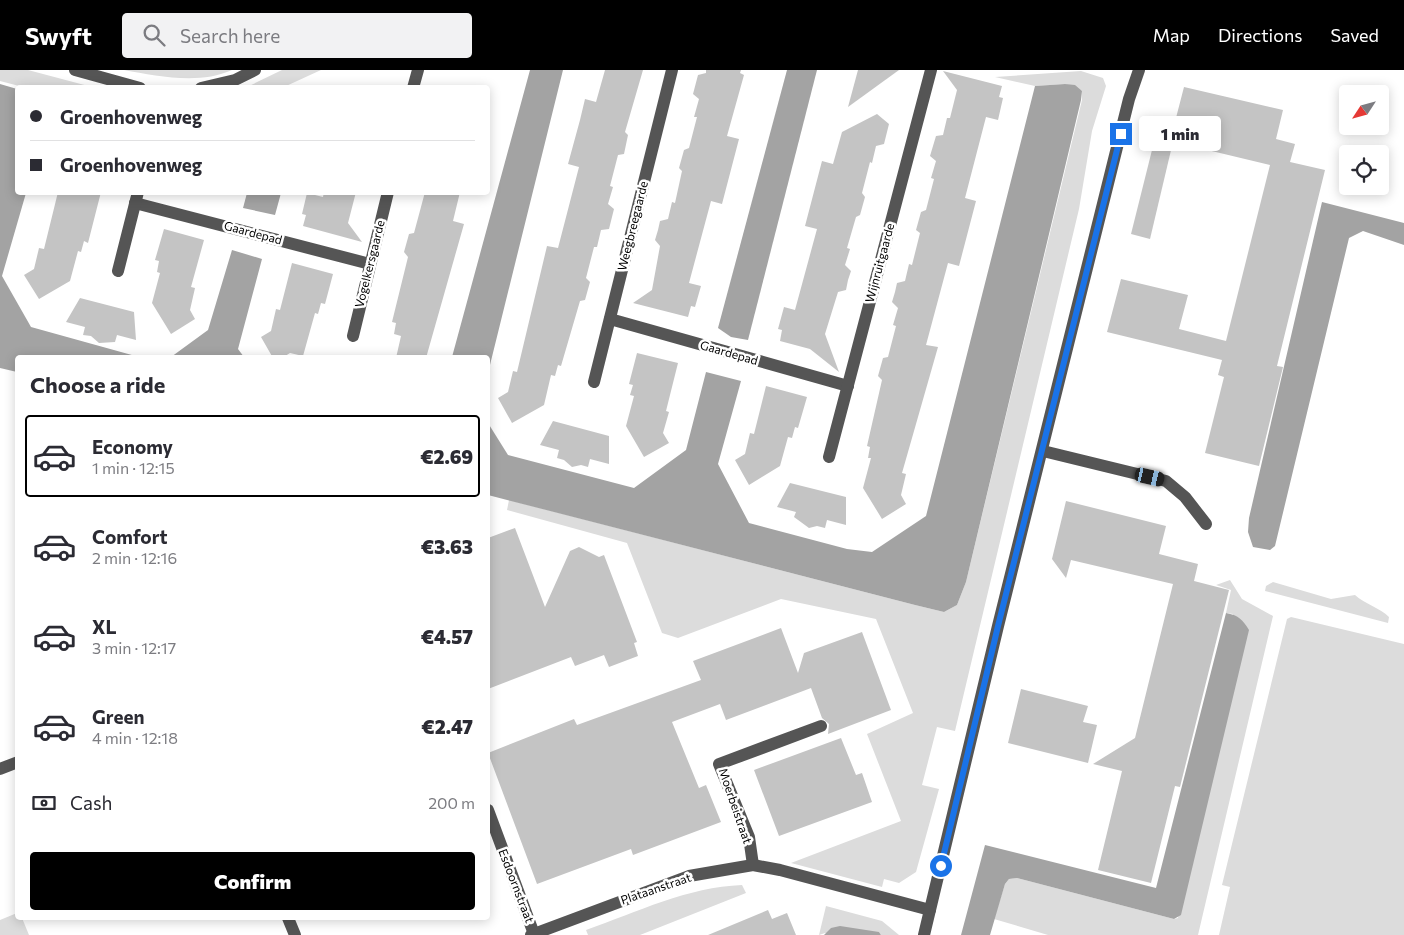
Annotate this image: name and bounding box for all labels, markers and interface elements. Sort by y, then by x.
search box [122,13,472,58]
text: Swyft [25,21,92,50]
icon: search [140,21,168,49]
text: Search here [180,24,280,47]
text: Map [1153,24,1190,46]
text: Directions [1218,24,1302,46]
text: Saved [1330,24,1379,46]
north arrow [1339,85,1389,135]
map controls [1339,85,1389,195]
text: Groenhovenweg [60,105,202,128]
callout: 1 min [1138,116,1221,152]
route end [1110,123,1132,145]
text: 1 min [1161,124,1199,143]
button: locate [1339,145,1389,195]
text: Groenhovenweg [60,153,202,176]
street label: Weegbreegaarde [614,180,650,272]
street label: Gaardepad [223,218,284,247]
street label: Vogelkersgaarde [351,219,387,309]
street label: Wijnruitgaarde [862,222,896,304]
street label: Gaardepad [699,337,760,367]
text: Choose a ride [30,371,165,398]
icon: car [32,434,77,479]
text: Economy [92,435,173,458]
text: €2.69 [420,445,473,468]
text: 1 min · 12:15 [92,458,175,477]
car [1133,466,1166,488]
icon: car [32,524,77,569]
text: Comfort [92,525,168,548]
text: €3.63 [421,535,473,558]
text: 2 min · 12:16 [92,548,177,567]
icon: car [32,614,77,659]
text: XL [92,615,117,638]
text: €4.57 [421,625,473,648]
text: 3 min · 12:17 [92,638,176,657]
icon: car [32,704,77,749]
text: Green [92,705,144,728]
text: €2.47 [421,715,473,738]
text: 4 min · 12:18 [92,728,178,747]
street label: Moerbeistraat [717,766,755,845]
icon: cash [30,789,58,817]
text: Cash [70,791,112,814]
text: 200 m [428,793,475,812]
street label: Esdoornstraat [496,847,537,925]
button: Confirm [30,852,475,910]
route start [930,855,952,877]
street label: Plataanstraat [619,869,693,907]

